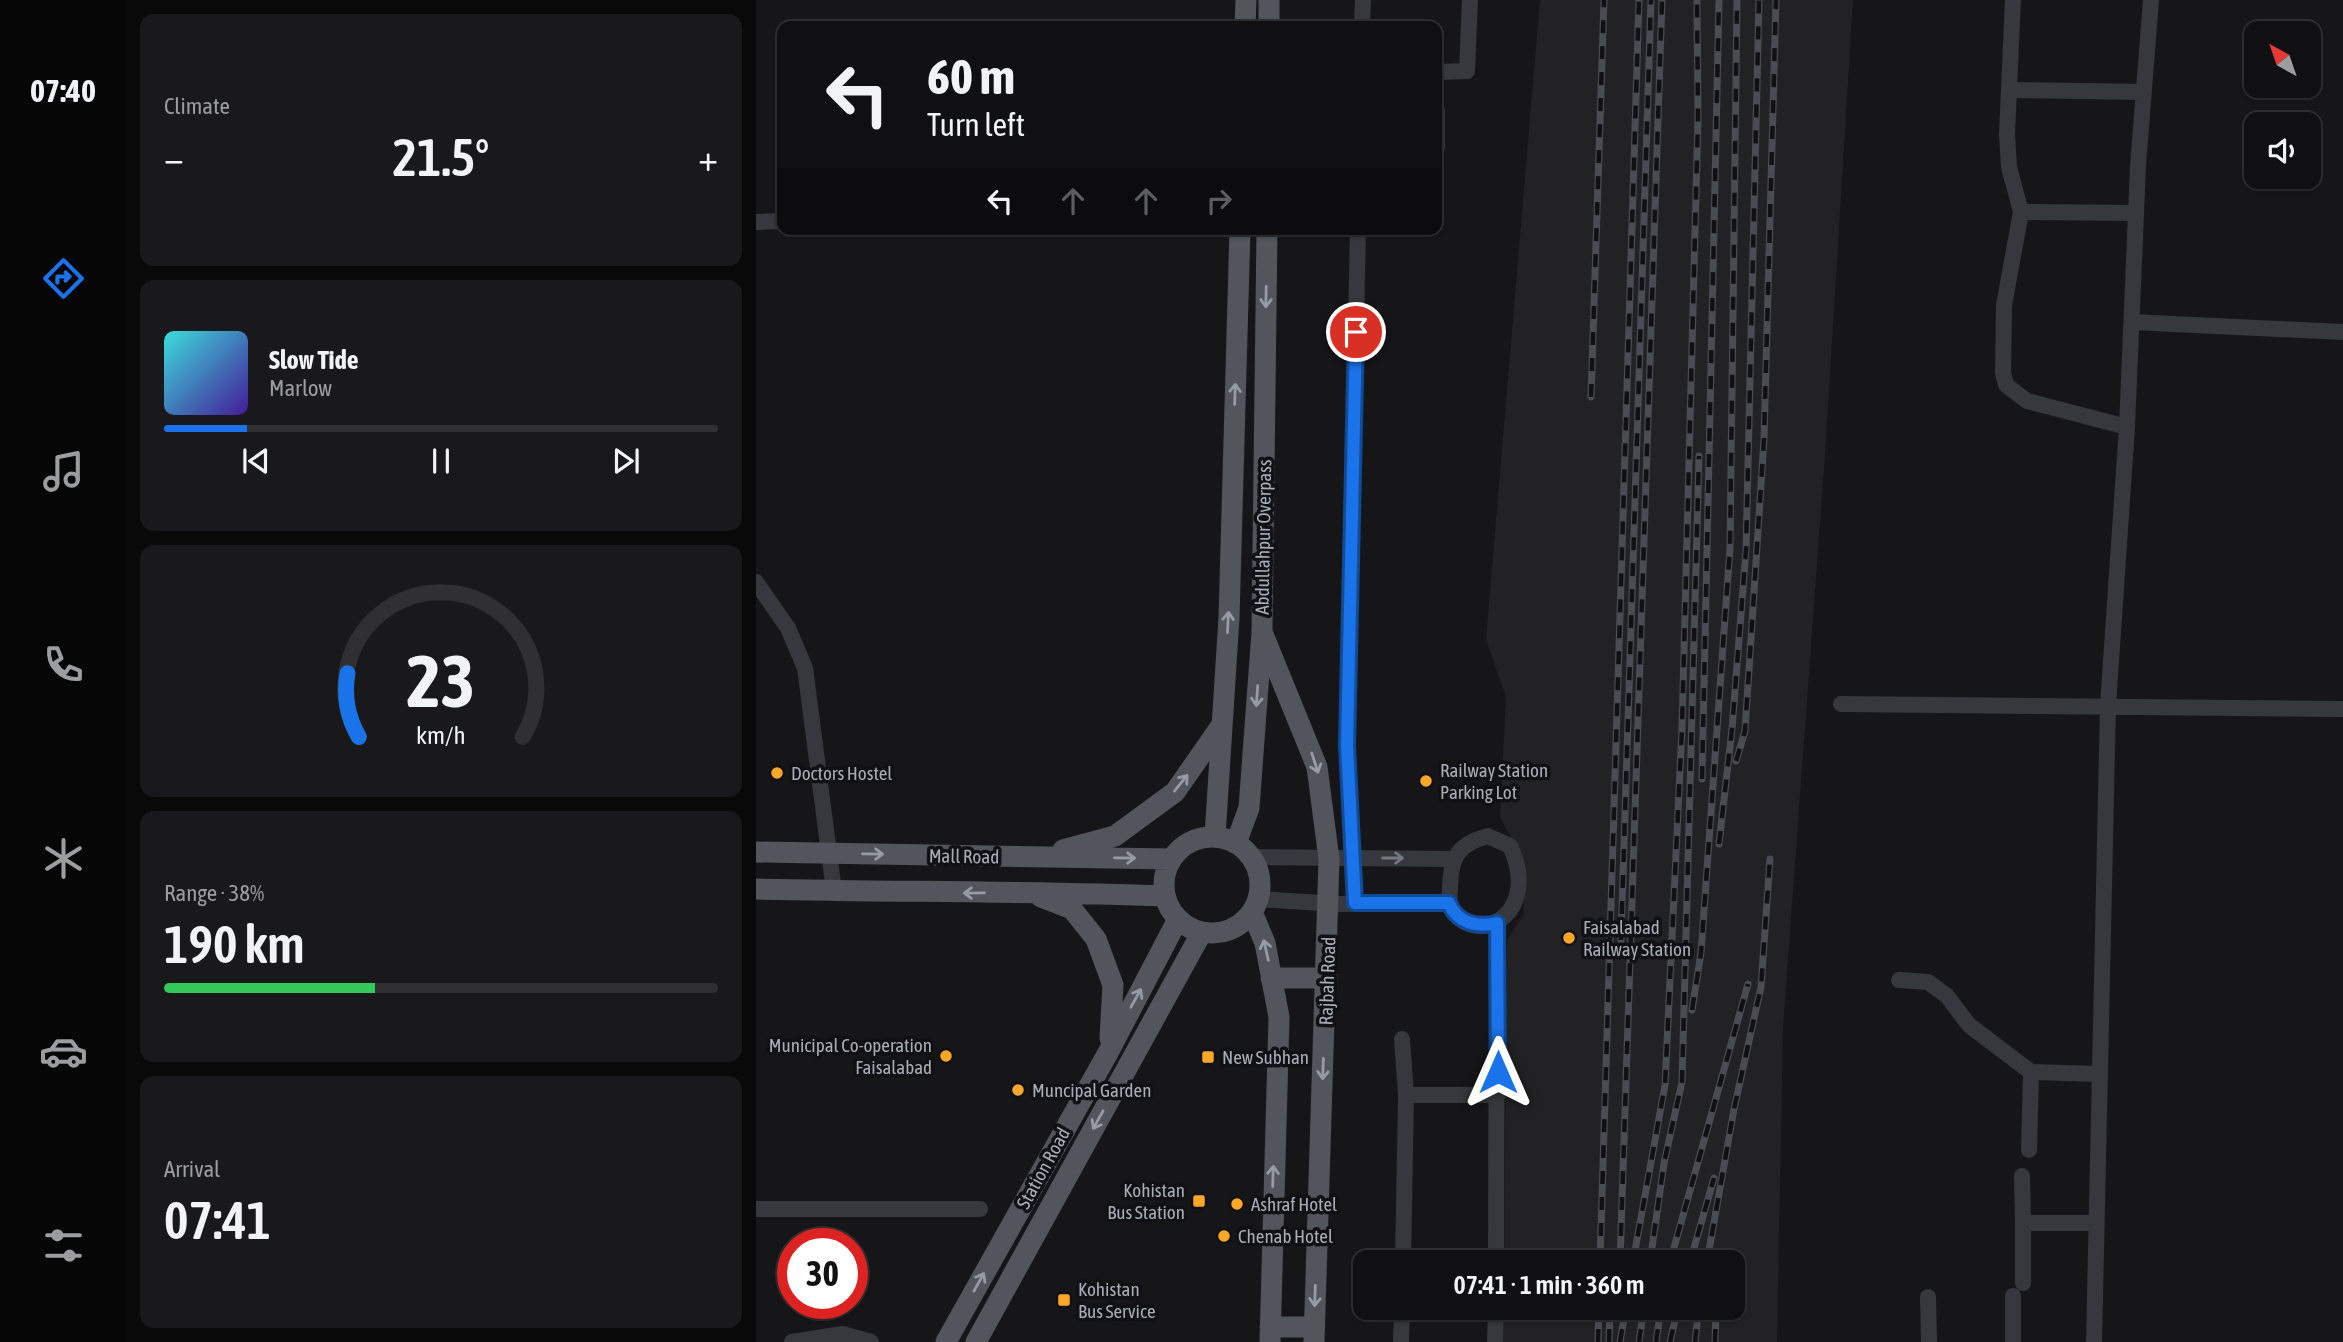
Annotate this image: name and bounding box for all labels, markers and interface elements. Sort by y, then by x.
north arrow [2244,21,2320,98]
map controls [2244,21,2321,189]
text: 60 m [927,48,1015,104]
icon: left [812,49,903,140]
text: 07:40 [30,72,96,109]
text: Climate [164,93,230,119]
text: Turn left [927,106,1025,143]
button: sound [2244,112,2321,189]
text: 21.5° [393,127,489,187]
text: − [164,136,184,179]
text: + [698,136,718,179]
icon: left [981,182,1019,220]
icon: ahead [1054,182,1092,220]
icon: ahead [1127,182,1165,220]
icon: right [1200,182,1238,220]
icon: directions [39,254,88,303]
one-way arrow [1259,286,1273,309]
pin [1326,302,1386,362]
icon: arrive [1337,313,1375,351]
text: Slow Tide [269,345,359,375]
text: Marlow [269,375,332,401]
one-way arrow [1228,383,1242,406]
icon: previous [237,442,275,480]
icon: pause [422,442,460,480]
icon: next [607,442,645,480]
icon: music [39,447,88,496]
street label: Abdullahpur Overpass [1251,459,1275,615]
one-way arrow [1222,610,1235,633]
text: 23 [407,639,475,722]
icon: phone [39,640,88,689]
one-way arrow [1250,685,1263,707]
text: km/h [416,721,466,749]
one-way arrow [1309,752,1322,774]
place label: Railway Station Parking Lot [1440,759,1548,803]
place label: Doctors Hostel [791,762,892,784]
marker: Doctors Hostel [769,765,785,781]
marker: Railway Station Parking Lot [1418,773,1434,789]
one-way arrow [1174,775,1189,793]
icon: climate [39,834,88,883]
street label: Mall Road [929,844,999,868]
one-way arrow [861,847,884,861]
one-way arrow [1382,851,1405,865]
one-way arrow [1113,852,1136,865]
text: Range · 38% [164,880,264,906]
one-way arrow [963,887,986,900]
text: 190 km [164,914,305,974]
place label: Faisalabad Railway Station [1583,916,1691,960]
marker: Faisalabad Railway Station [1561,930,1577,946]
street label: Rajbah Road [1314,936,1340,1026]
one-way arrow [1258,939,1272,962]
one-way arrow [1129,988,1143,1008]
icon: car [39,1027,88,1076]
place label: Municipal Co-operation Faisalabad [769,1034,932,1078]
position arrow [1461,1035,1535,1109]
place label: New Subhan [1222,1046,1309,1068]
marker: Municipal Co-operation Faisalabad [938,1048,954,1064]
marker: New Subhan [1200,1049,1216,1065]
one-way arrow [1317,1057,1330,1080]
place label: Muncipal Garden [1032,1079,1151,1101]
marker: Muncipal Garden [1010,1082,1026,1098]
one-way arrow [1091,1110,1105,1130]
street label: Station Road [1012,1124,1074,1212]
text: Arrival [164,1156,220,1182]
one-way arrow [1266,1165,1279,1188]
place label: Kohistan Bus Station [1107,1179,1185,1223]
text: 07:41 [164,1190,271,1250]
marker: Kohistan Bus Station [1191,1193,1207,1209]
place label: Ashraf Hotel [1251,1193,1337,1215]
marker: Ashraf Hotel [1229,1196,1245,1212]
icon: filters [39,1221,88,1270]
place label: Chenab Hotel [1238,1225,1333,1247]
speed limit sign: 30 [777,1228,868,1319]
marker: Chenab Hotel [1216,1228,1232,1244]
text: 07:41 · 1 min · 360 m [1454,1270,1644,1300]
one-way arrow [972,1273,986,1293]
place label: Kohistan Bus Service [1078,1278,1156,1322]
one-way arrow [1309,1284,1322,1307]
marker: Kohistan Bus Service [1056,1292,1072,1308]

